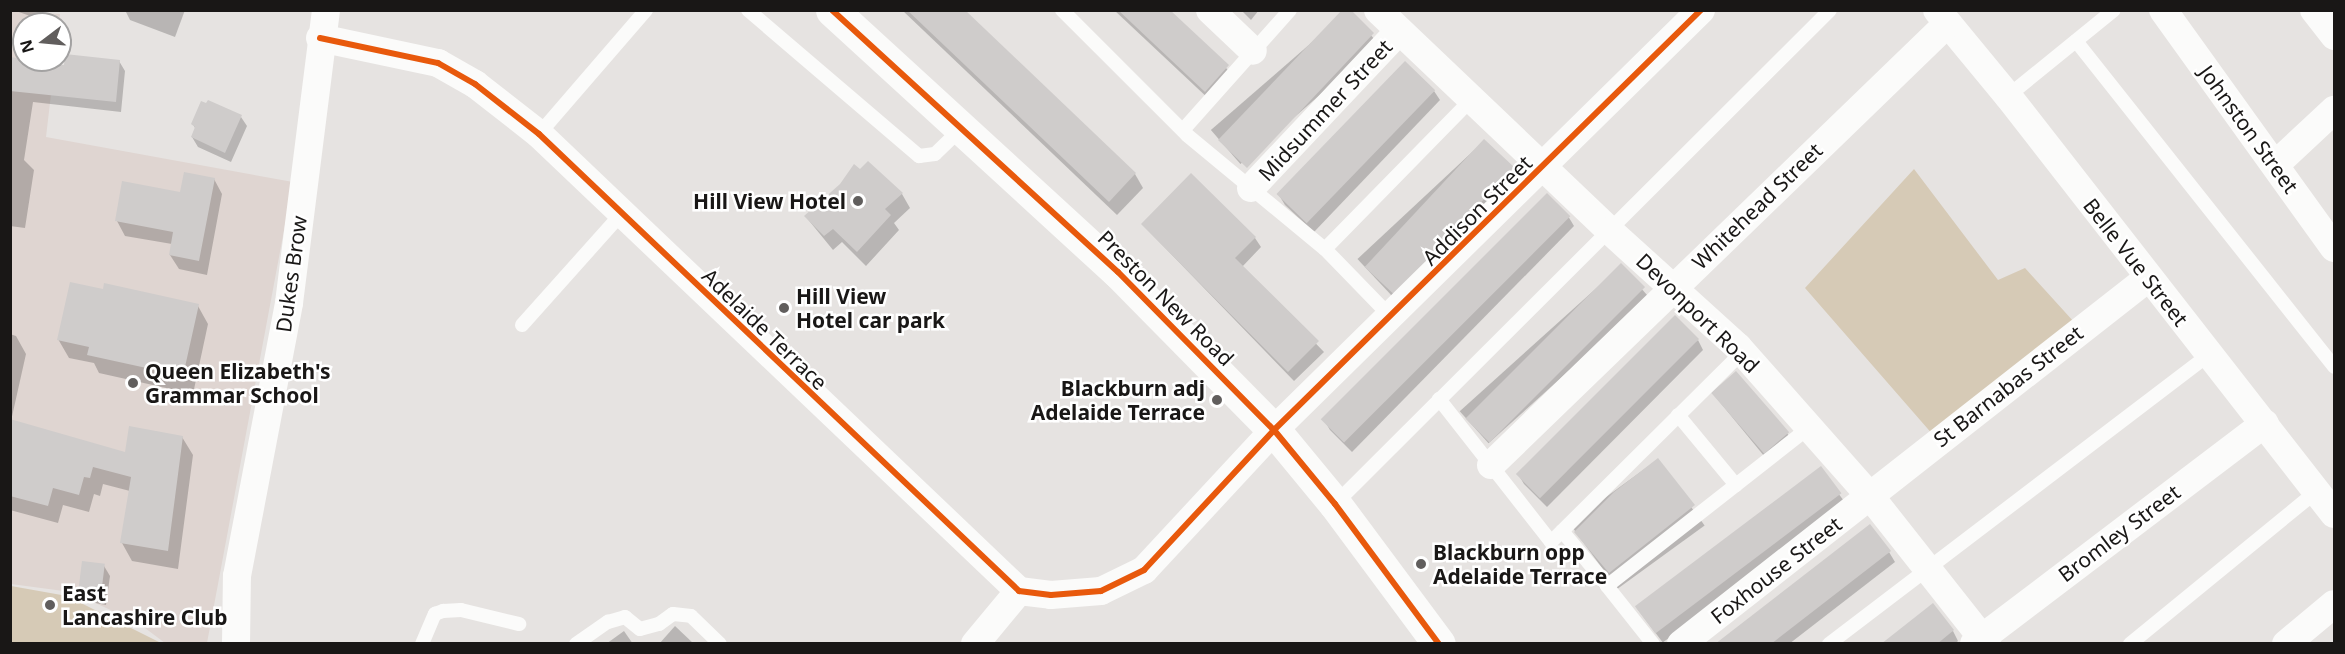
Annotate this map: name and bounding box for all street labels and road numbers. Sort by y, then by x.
street label: Midsummer Street [1253,34,1397,186]
street label: Johnston Street [2194,60,2304,198]
street label: Whitehead Street [1687,138,1827,274]
street label: Addison Street [1417,150,1537,270]
street label: Belle Vue Street [2078,193,2194,331]
street label: Dukes Brow [270,214,312,334]
street label: Preston New Road [1093,225,1239,371]
street label: Devonport Road [1631,248,1765,378]
street label: Adelaide Terrace [697,263,833,395]
street label: St Barnabas Street [1928,320,2088,452]
street label: Bromley Street [2053,479,2185,587]
street label: Foxhouse Street [1706,511,1846,629]

